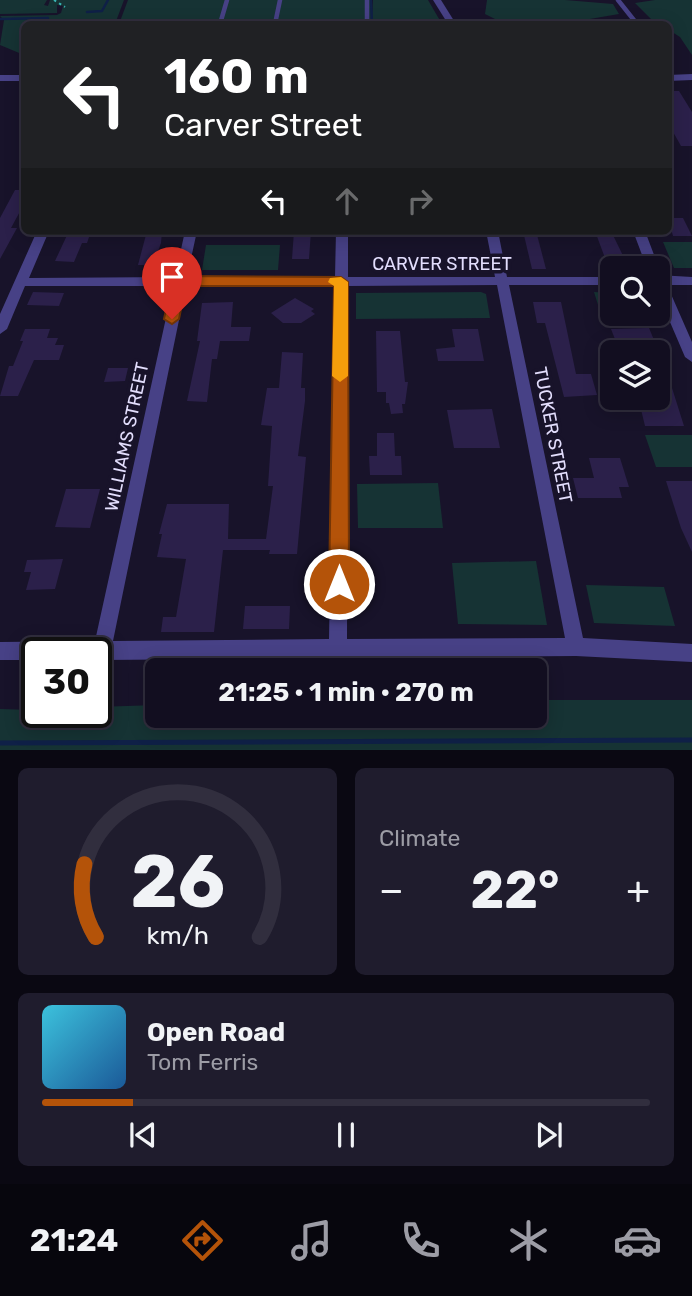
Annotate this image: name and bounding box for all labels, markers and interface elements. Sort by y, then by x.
text: 160 m [164,47,309,105]
icon: left [49,49,140,140]
text: Carver Street [164,106,362,144]
icon: left [255,182,293,220]
icon: ahead [328,182,366,220]
icon: right [401,182,439,220]
pin [142,247,202,319]
street label: CARVER STREET [372,253,512,275]
map controls [600,256,670,410]
button: search [600,256,670,326]
icon: arrive [153,258,191,296]
button: layers [600,340,670,410]
street label: WILLIAMS STREET [100,360,154,514]
street label: TUCKER STREET [529,365,577,505]
position arrow [302,547,376,621]
speed limit sign: 30 [21,637,112,728]
text: 21:25 · 1 min · 270 m [218,677,474,708]
text: Climate [379,824,460,852]
text: 26 [130,840,225,926]
text: 22° [471,859,560,921]
text: − [379,867,404,913]
text: + [626,867,650,913]
text: km/h [146,921,209,950]
text: Open Road [147,1017,285,1048]
text: Tom Ferris [147,1048,258,1076]
icon: previous [124,1116,162,1154]
icon: pause [327,1116,365,1154]
icon: next [530,1116,568,1154]
icon: directions [178,1216,227,1265]
icon: music [287,1216,336,1265]
icon: phone [396,1216,445,1265]
icon: climate [504,1216,553,1265]
icon: car [613,1216,662,1265]
text: 21:24 [30,1221,118,1259]

